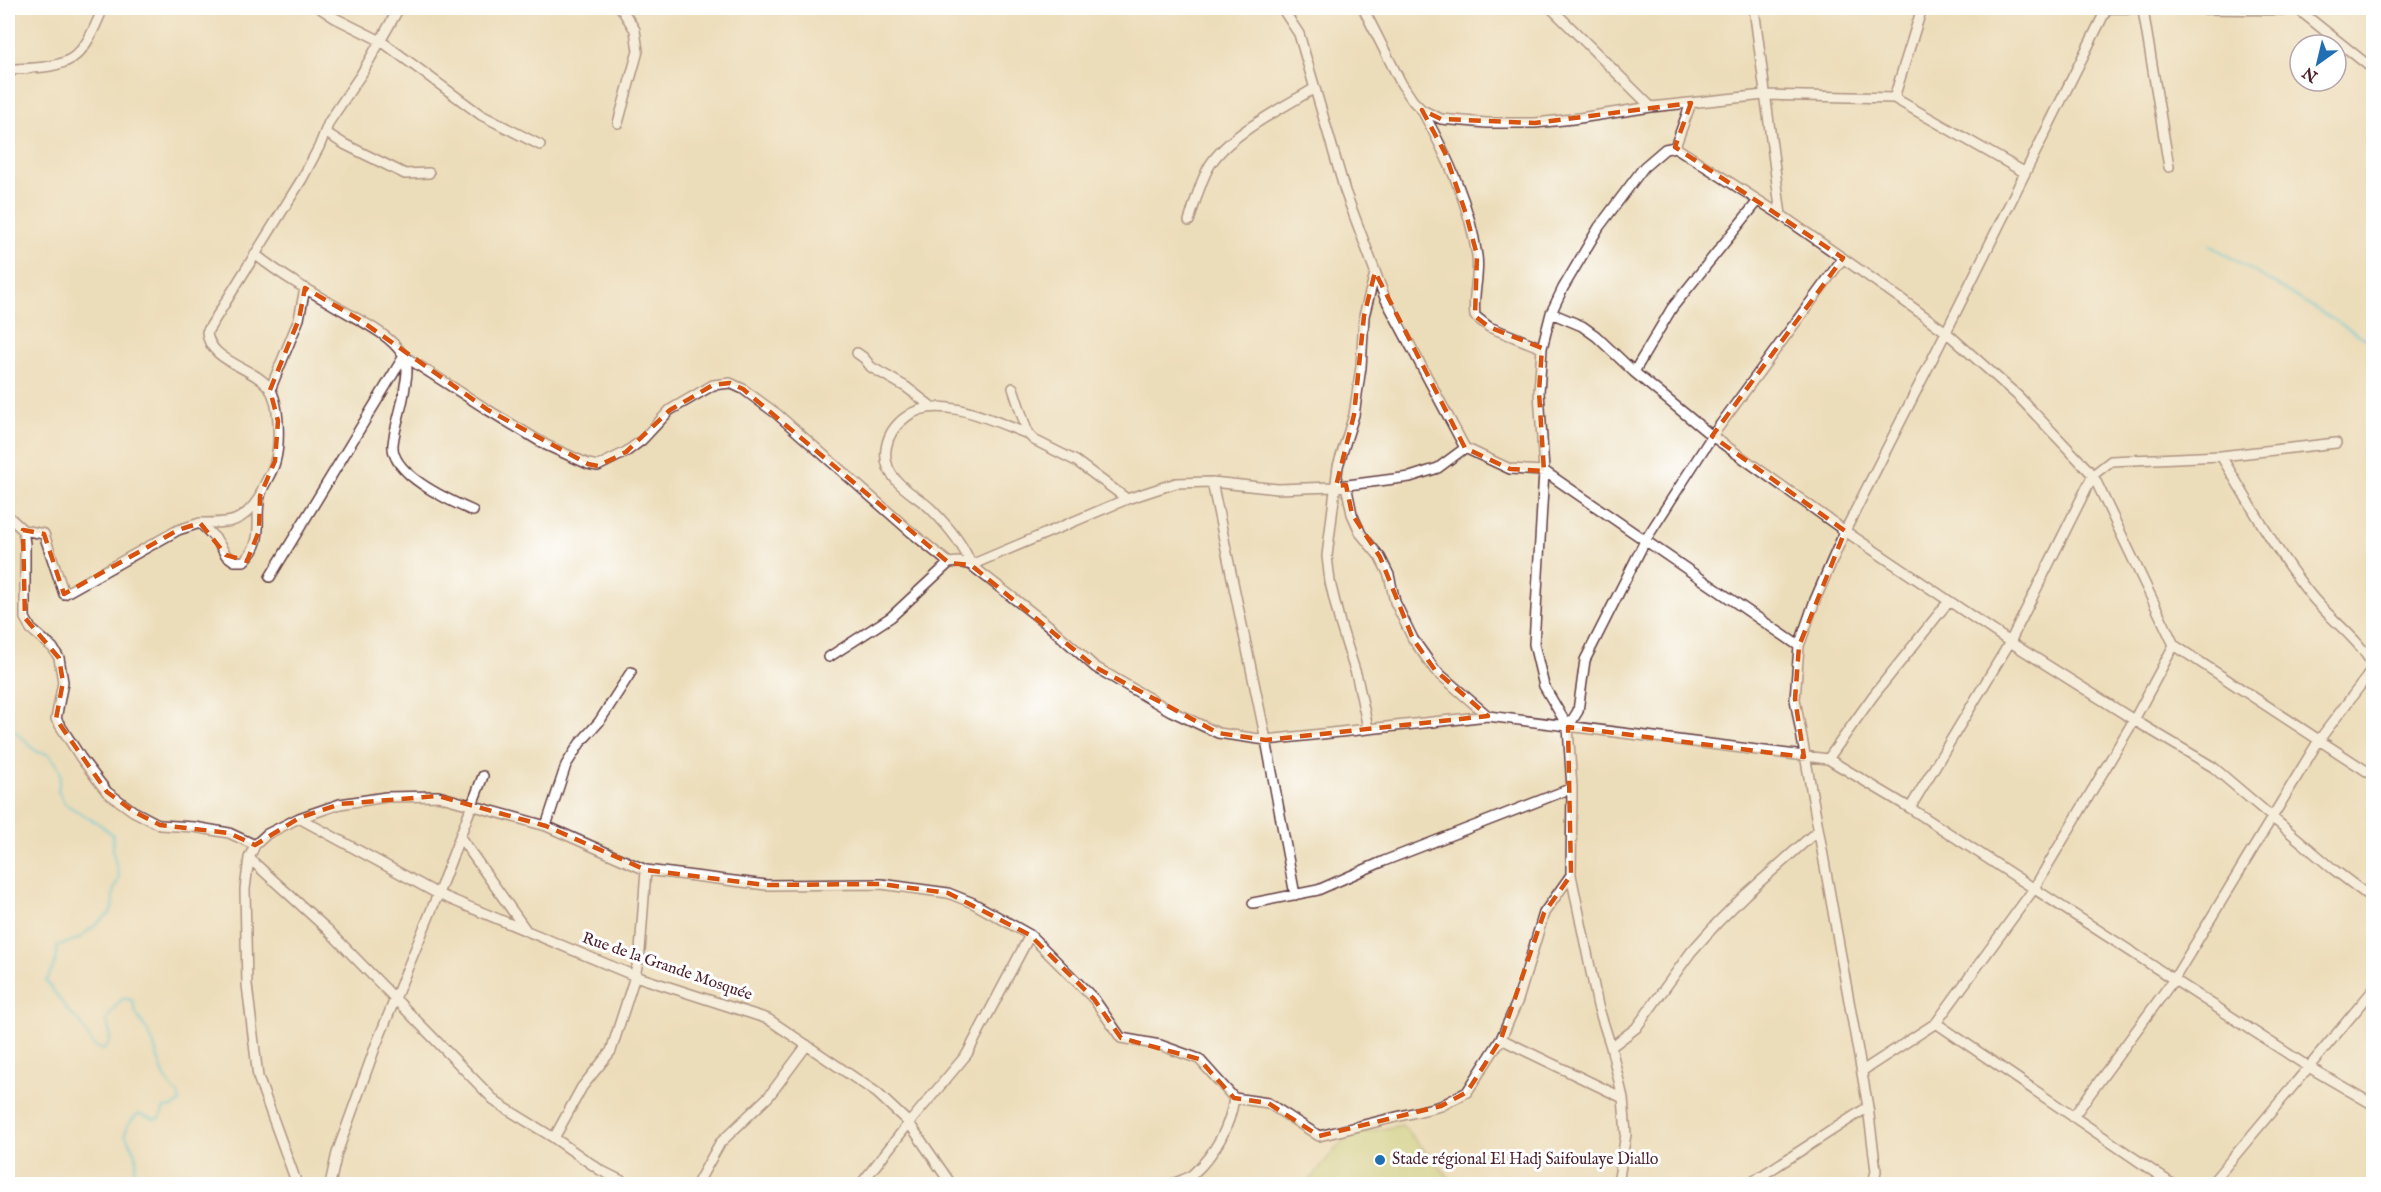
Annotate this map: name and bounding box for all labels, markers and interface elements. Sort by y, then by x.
north arrow [2288,33,2348,93]
text: N [2299,62,2323,86]
street label: Rue de la Grande Mosquée [579,928,755,1006]
place label: Stade régional El Hadj Saifoulaye Diallo [1392,1150,1659,1170]
marker: Stade régional El Hadj Saifoulaye Diallo [1373,1153,1387,1167]

